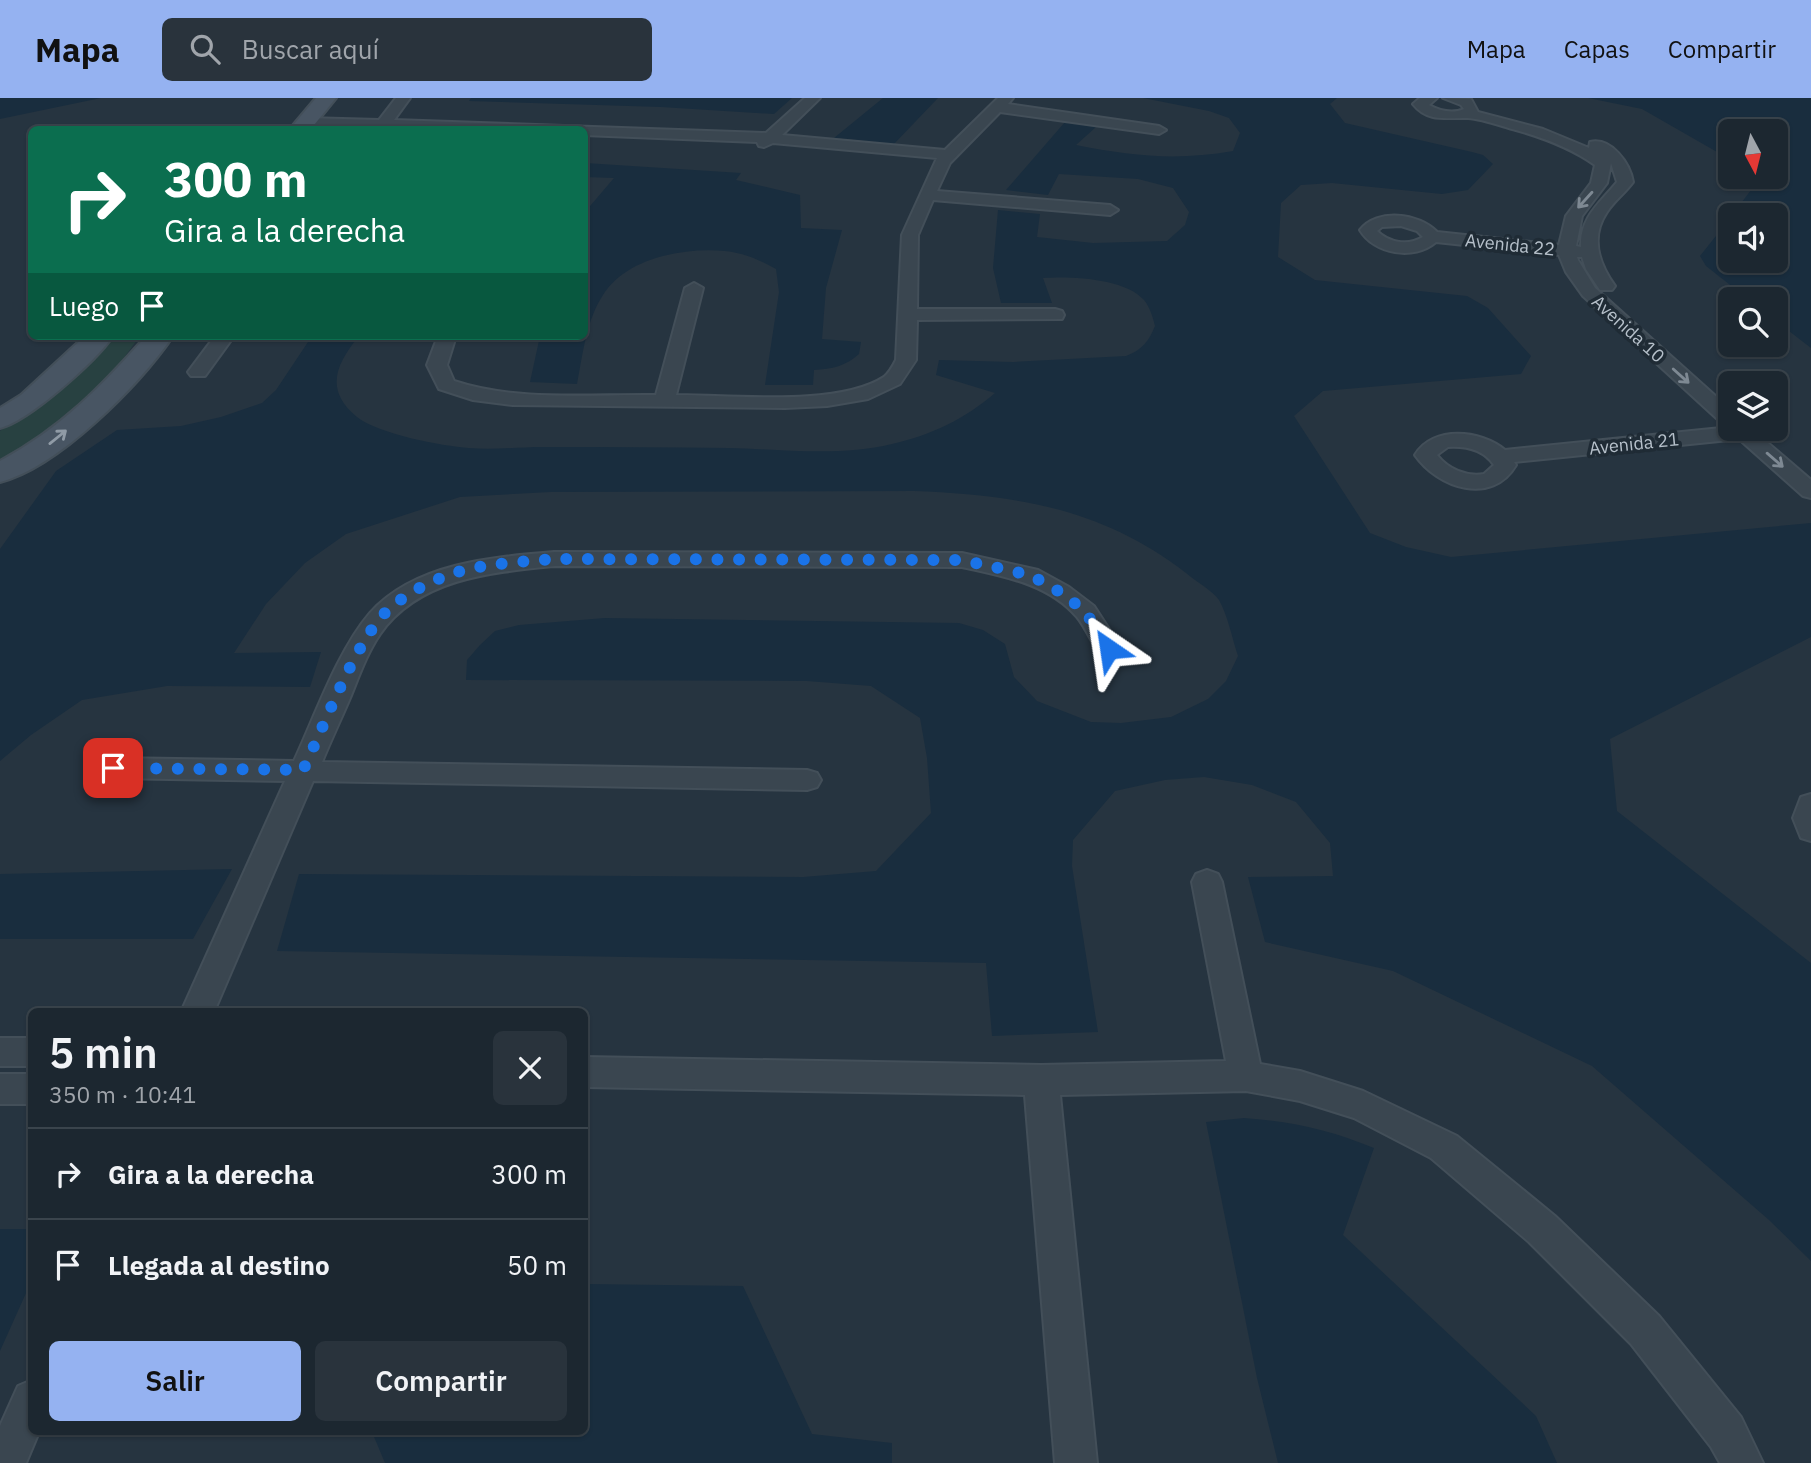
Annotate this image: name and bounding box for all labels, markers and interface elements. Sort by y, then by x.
search box [162,18,652,81]
text: Mapa [35,28,120,71]
icon: search [186,30,224,68]
text: Buscar aquí [242,32,379,66]
text: Mapa [1467,33,1526,65]
text: Capas [1564,33,1630,65]
text: Compartir [1668,33,1776,65]
north arrow [1718,119,1788,189]
map controls [1718,119,1788,441]
text: 300 m [164,147,308,210]
icon: right [49,154,140,245]
one-way arrow [1577,191,1593,209]
button: sound [1718,203,1788,273]
text: Gira a la derecha [164,209,405,251]
street label: Avenida 22 [1464,228,1556,261]
icon: arrive [133,287,171,325]
button: search [1718,287,1788,357]
text: Luego [49,289,119,323]
street label: Avenida 10 [1587,290,1670,367]
one-way arrow [1672,368,1690,384]
button: layers [1718,371,1788,441]
street label: Avenida 21 [1588,427,1680,460]
one-way arrow [48,429,66,445]
one-way arrow [1766,452,1784,468]
position arrow [1072,612,1146,686]
pin [83,738,143,798]
icon: arrive [94,749,132,787]
text: 5 min [49,1025,158,1080]
button: close [493,1031,567,1105]
text: 350 m · 10:41 [49,1079,196,1109]
icon: right [49,1155,87,1193]
text: Gira a la derecha [108,1157,314,1191]
text: 300 m [491,1157,567,1191]
icon: arrive [49,1246,87,1284]
text: Llegada al destino [108,1248,330,1282]
text: 50 m [507,1248,567,1282]
button: Salir [49,1341,301,1421]
button: Compartir [315,1341,567,1421]

